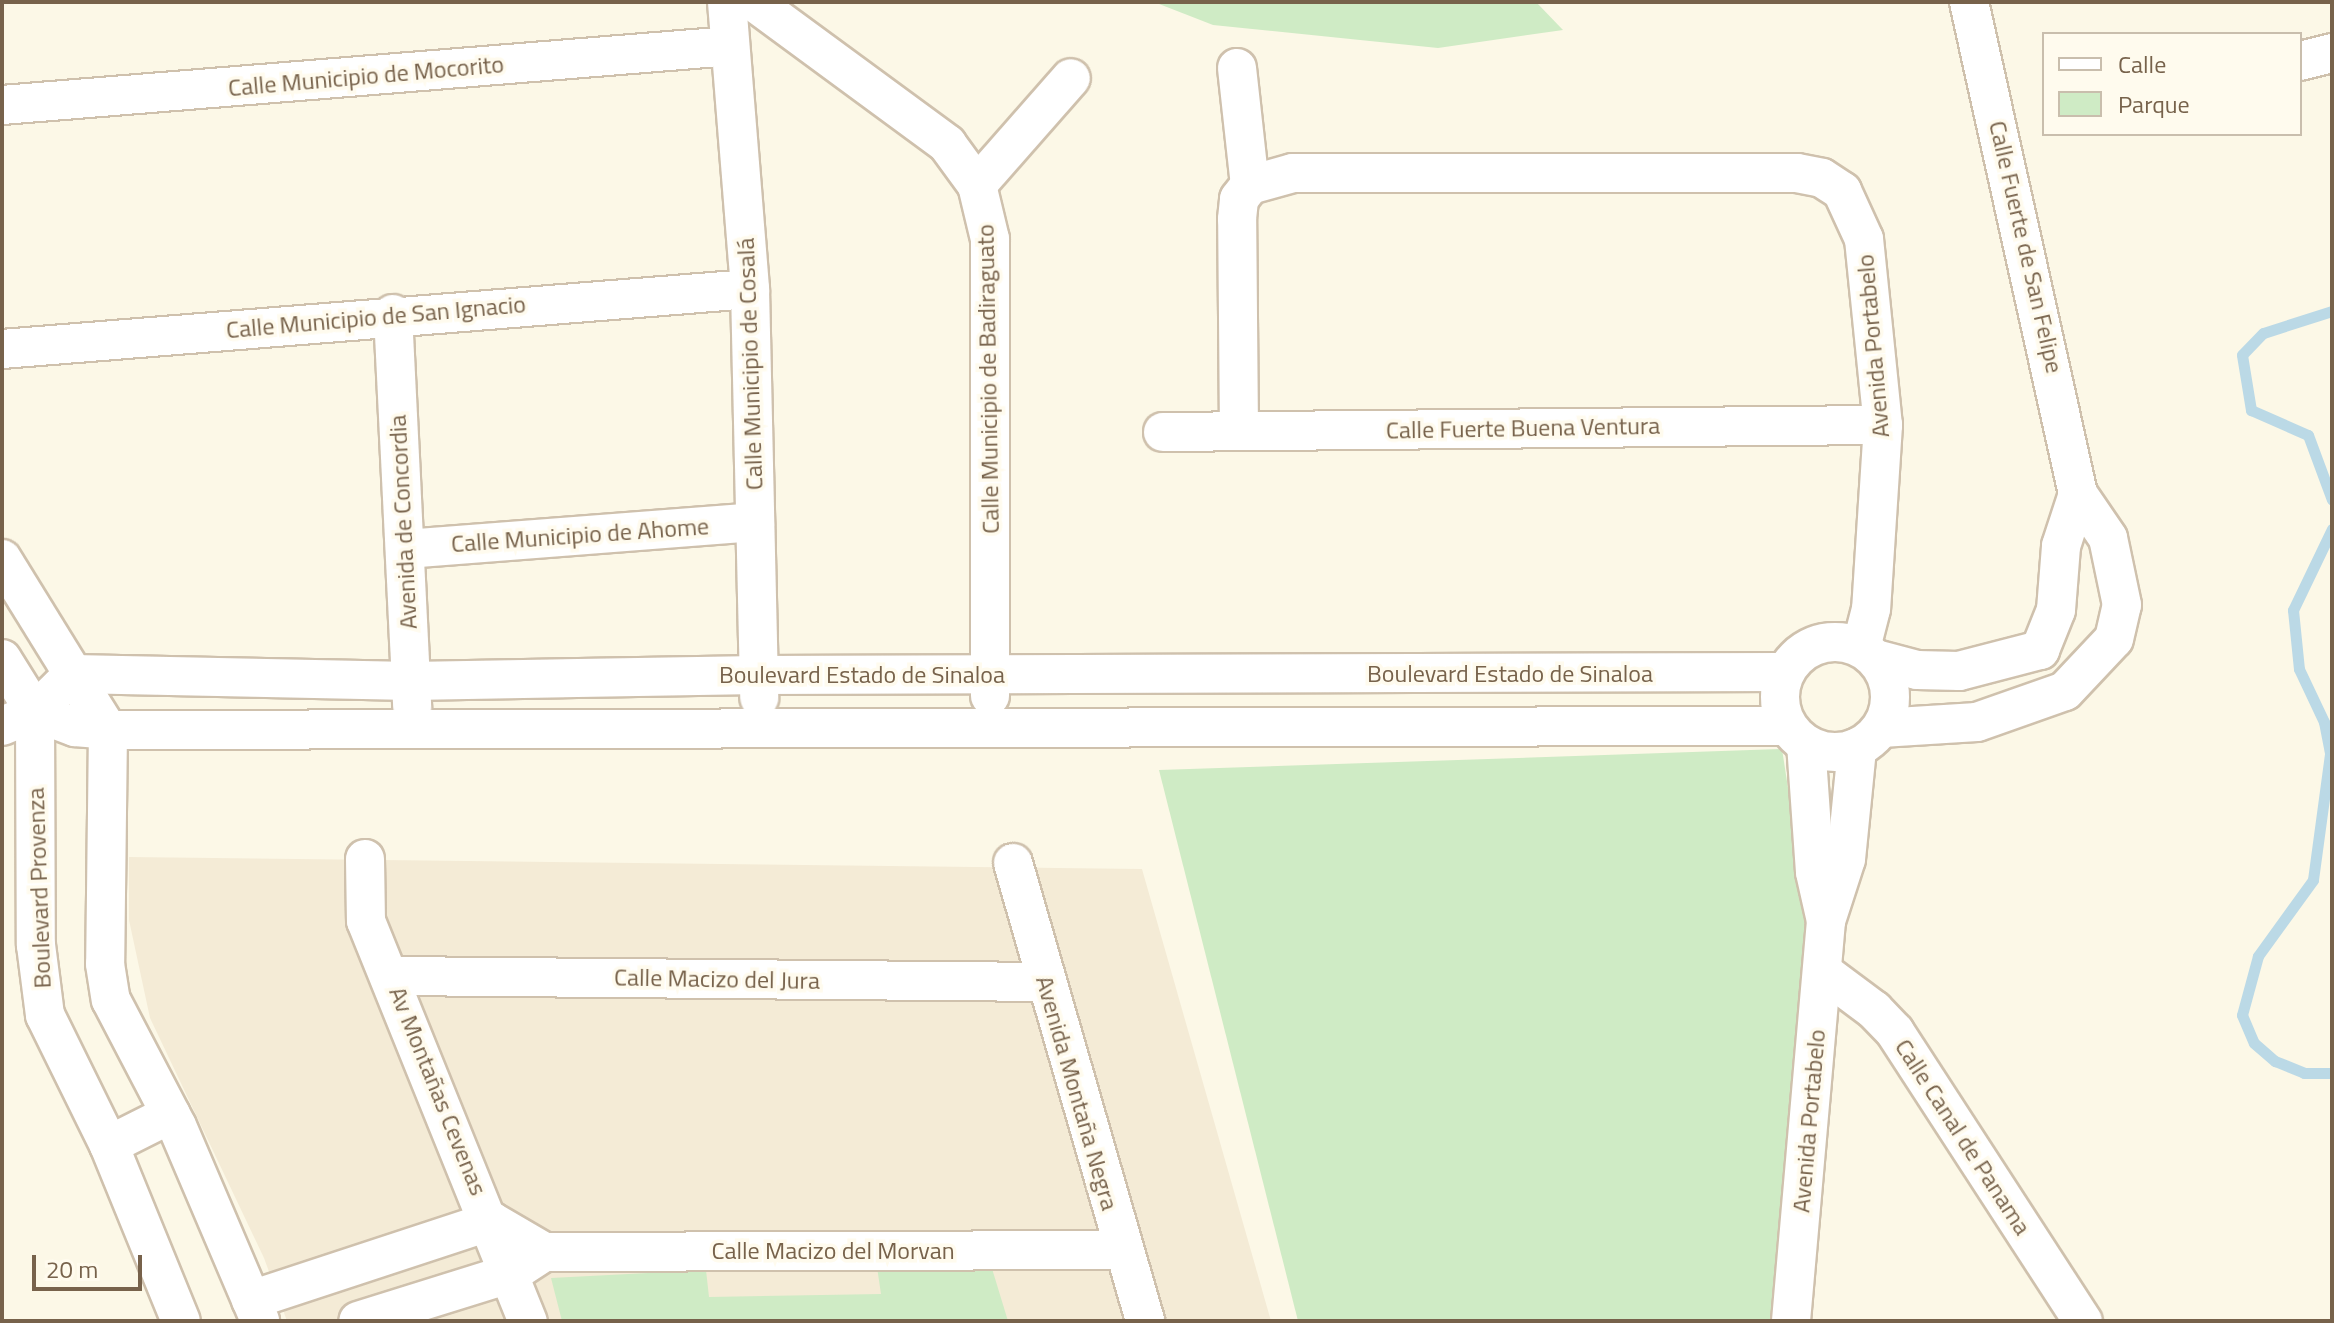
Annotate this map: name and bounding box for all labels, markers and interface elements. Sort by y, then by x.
legend [2042,32,2302,136]
text: Calle [2118,46,2166,82]
street label: Calle Municipio de Mocorito [227,50,505,102]
text: Parque [2118,86,2190,122]
street label: Calle Fuerte de San Felipe [1983,118,2069,376]
street label: Calle Municipio de Badiraguato [971,224,1005,534]
street label: Calle Municipio de Cosalá [731,237,769,491]
street label: Avenida Portabelo [1851,253,1895,439]
street label: Calle Municipio de San Ignacio [225,290,527,344]
street label: Calle Fuerte Buena Ventura [1386,411,1660,445]
street label: Avenida de Concordia [383,414,423,630]
street label: Calle Municipio de Ahome [450,512,710,558]
street label: Boulevard Estado de Sinaloa [1367,660,1653,688]
street label: Boulevard Estado de Sinaloa [719,661,1005,689]
street label: Boulevard Provenza [21,787,57,989]
street label: Calle Macizo del Jura [614,963,820,995]
street label: Avenida Montaña Negra [1030,972,1124,1214]
street label: Av Montañas Cevenas [383,983,493,1199]
street label: Avenida Portabelo [1787,1028,1831,1214]
street label: Calle Canal de Panama [1889,1034,2037,1240]
street label: Calle Macizo del Morvan [711,1237,955,1265]
scale bar [36,1239,146,1289]
text: 20 m [46,1251,98,1287]

